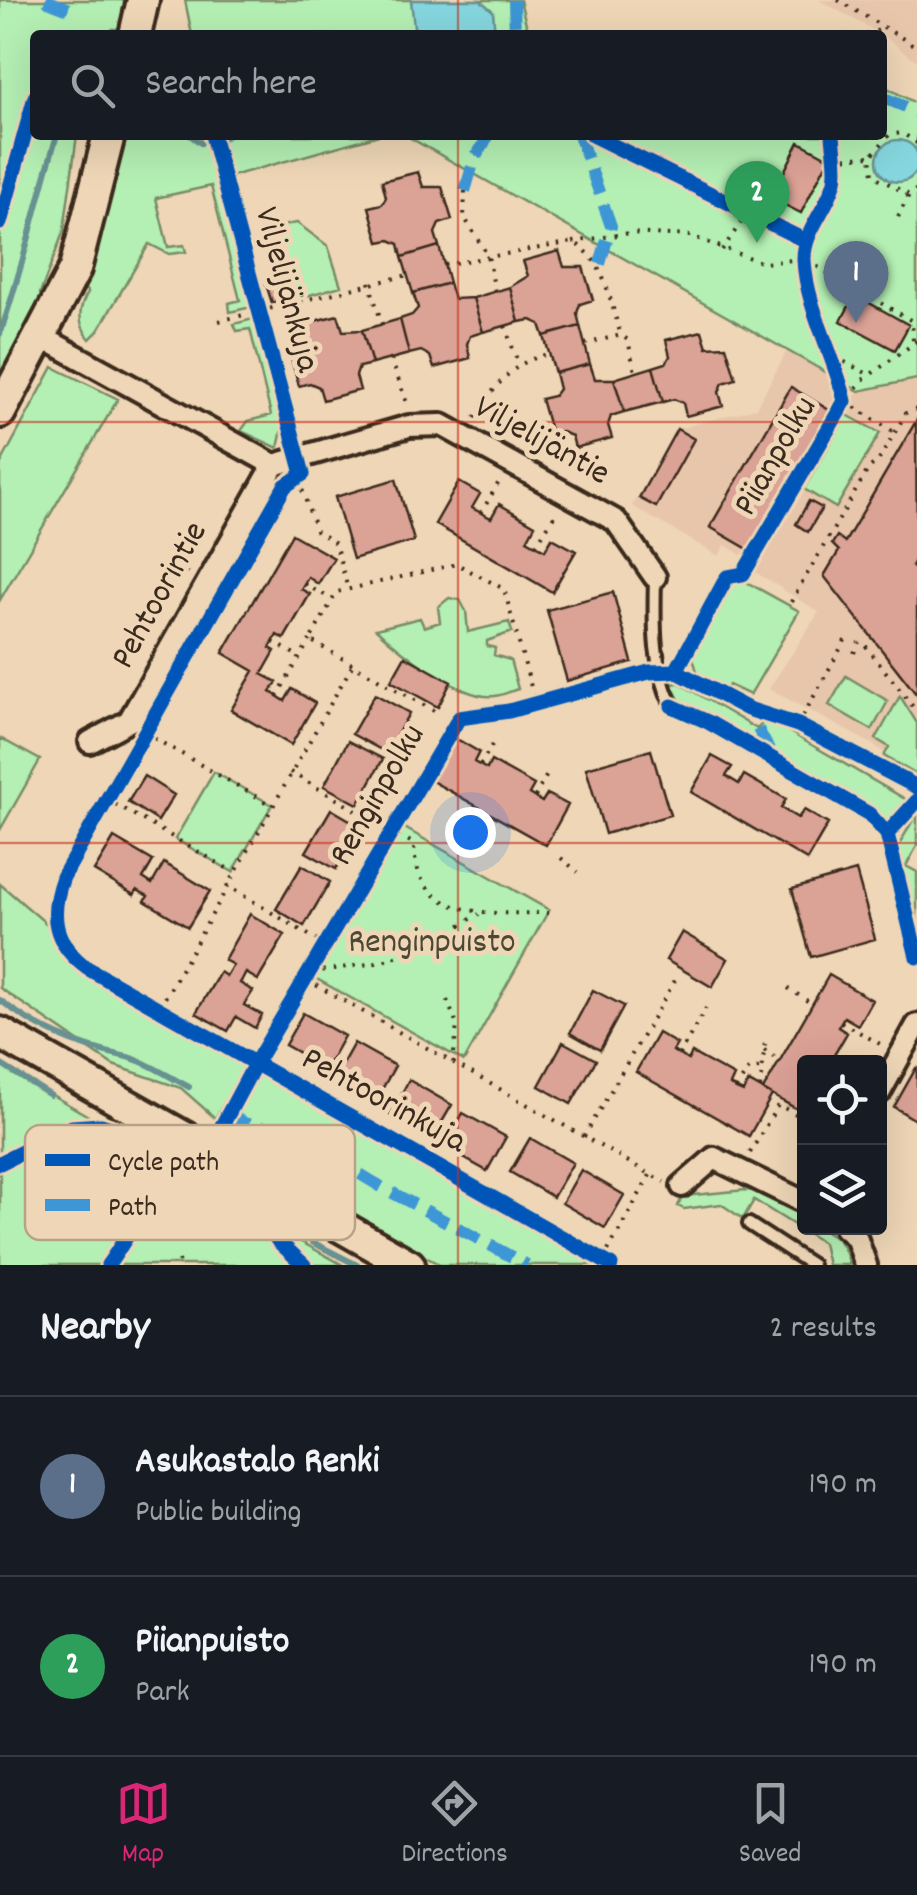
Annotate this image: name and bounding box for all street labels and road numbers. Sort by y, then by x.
street label: Viljelijänkuja [239,202,331,379]
street label: Viljelijäntie [464,384,618,500]
street label: Piianpolku [723,388,831,526]
street label: Pehtoorintie [100,513,222,679]
street label: Renginpolku [318,716,440,876]
street label: Pehtoorinkuja [291,1036,475,1168]

